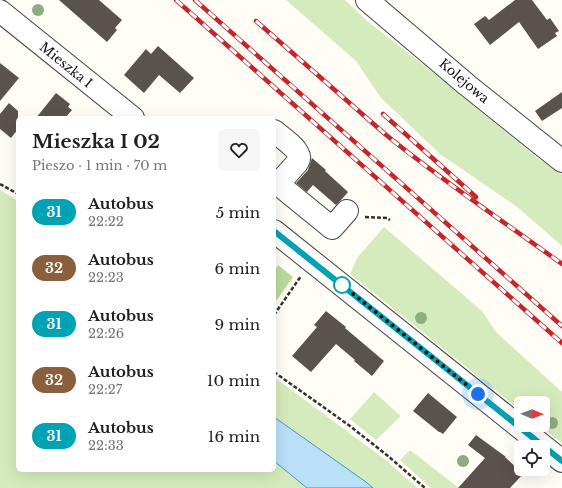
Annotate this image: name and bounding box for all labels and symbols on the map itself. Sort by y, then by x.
street label: Mieszka I [36,38,96,92]
street label: Kolejowa [435,55,493,107]
unlabelled marker [333,276,351,294]
your location [468,384,488,404]
north arrow [514,396,550,432]

